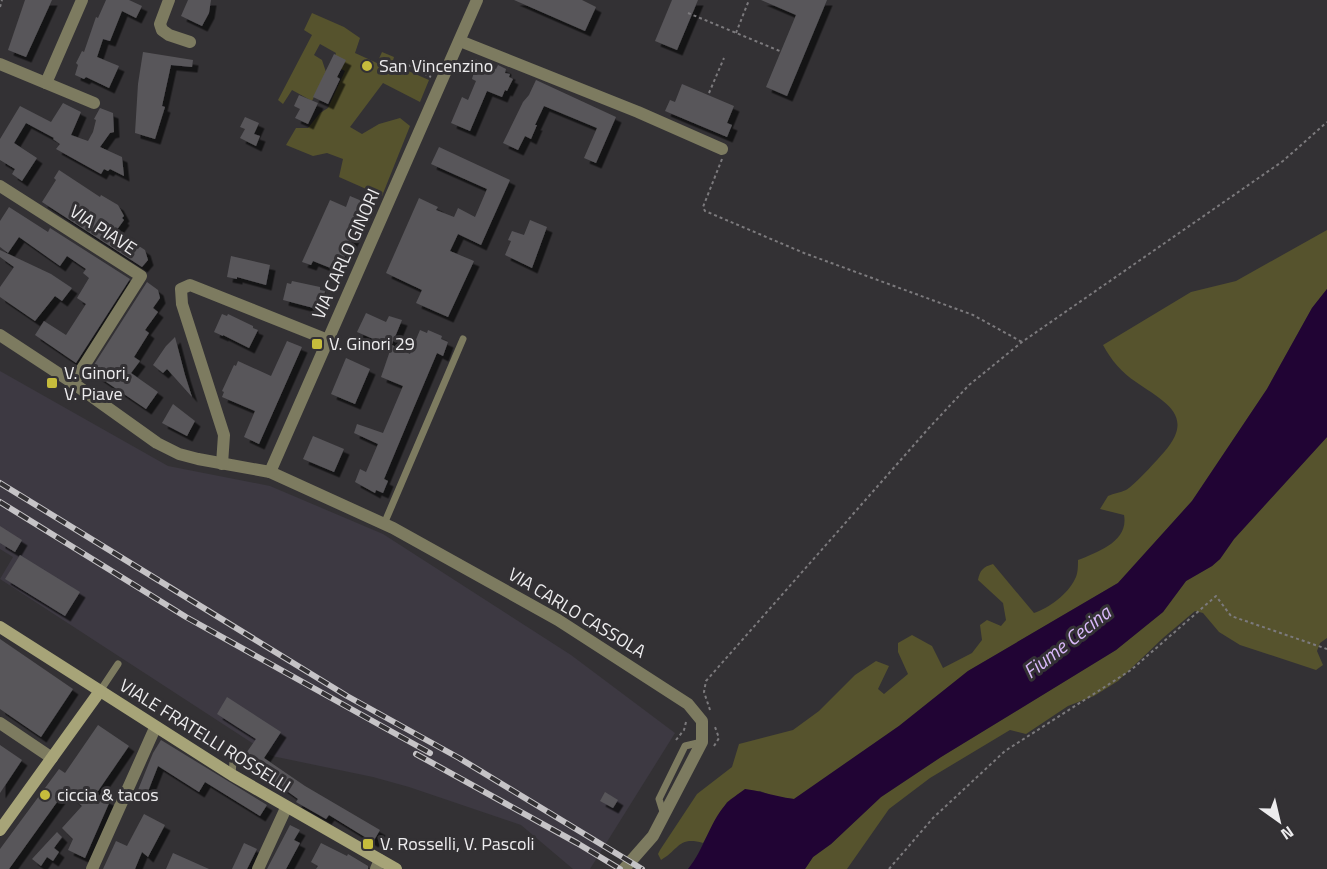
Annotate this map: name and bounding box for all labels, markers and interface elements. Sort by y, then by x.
place label: San Vincenzino [379,52,493,79]
marker: San Vincenzino [360,59,374,73]
street label: VIA CARLO GINORI [305,184,386,323]
street label: VIA PIAVE [64,198,142,261]
place label: V. Ginori 29 [329,330,415,357]
marker: V. Ginori 29 [310,337,324,351]
place label: V. Ginori, V. Piave [64,359,130,407]
marker: V. Ginori, V. Piave [45,376,59,390]
street label: VIA CARLO CASSOLA [503,561,651,665]
water label: Fiume Cecina [1016,597,1118,686]
street label: VIALE FRATELLI ROSSELLI [114,672,296,799]
place label: ciccia & tacos [57,781,159,808]
marker: ciccia & tacos [38,788,52,802]
north arrow [1249,791,1309,851]
text: N [1276,820,1299,846]
place label: V. Rosselli, V. Pascoli [380,830,535,857]
marker: V. Rosselli, V. Pascoli [361,837,375,851]

